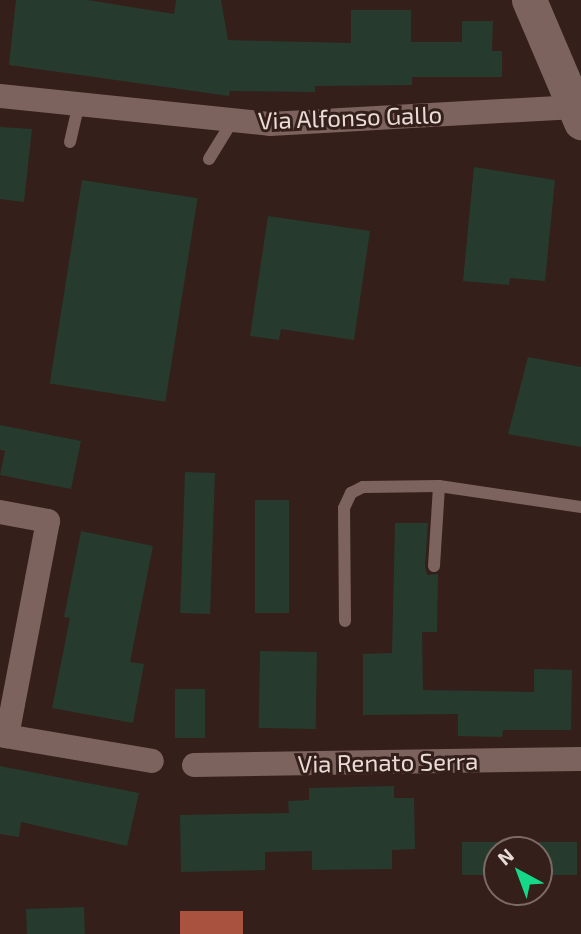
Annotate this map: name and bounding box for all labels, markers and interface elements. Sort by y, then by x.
street label: Via Alfonso Gallo [257,99,443,135]
street label: Via Renato Serra [297,746,479,778]
north arrow [483,836,553,906]
text: N [492,843,518,869]

